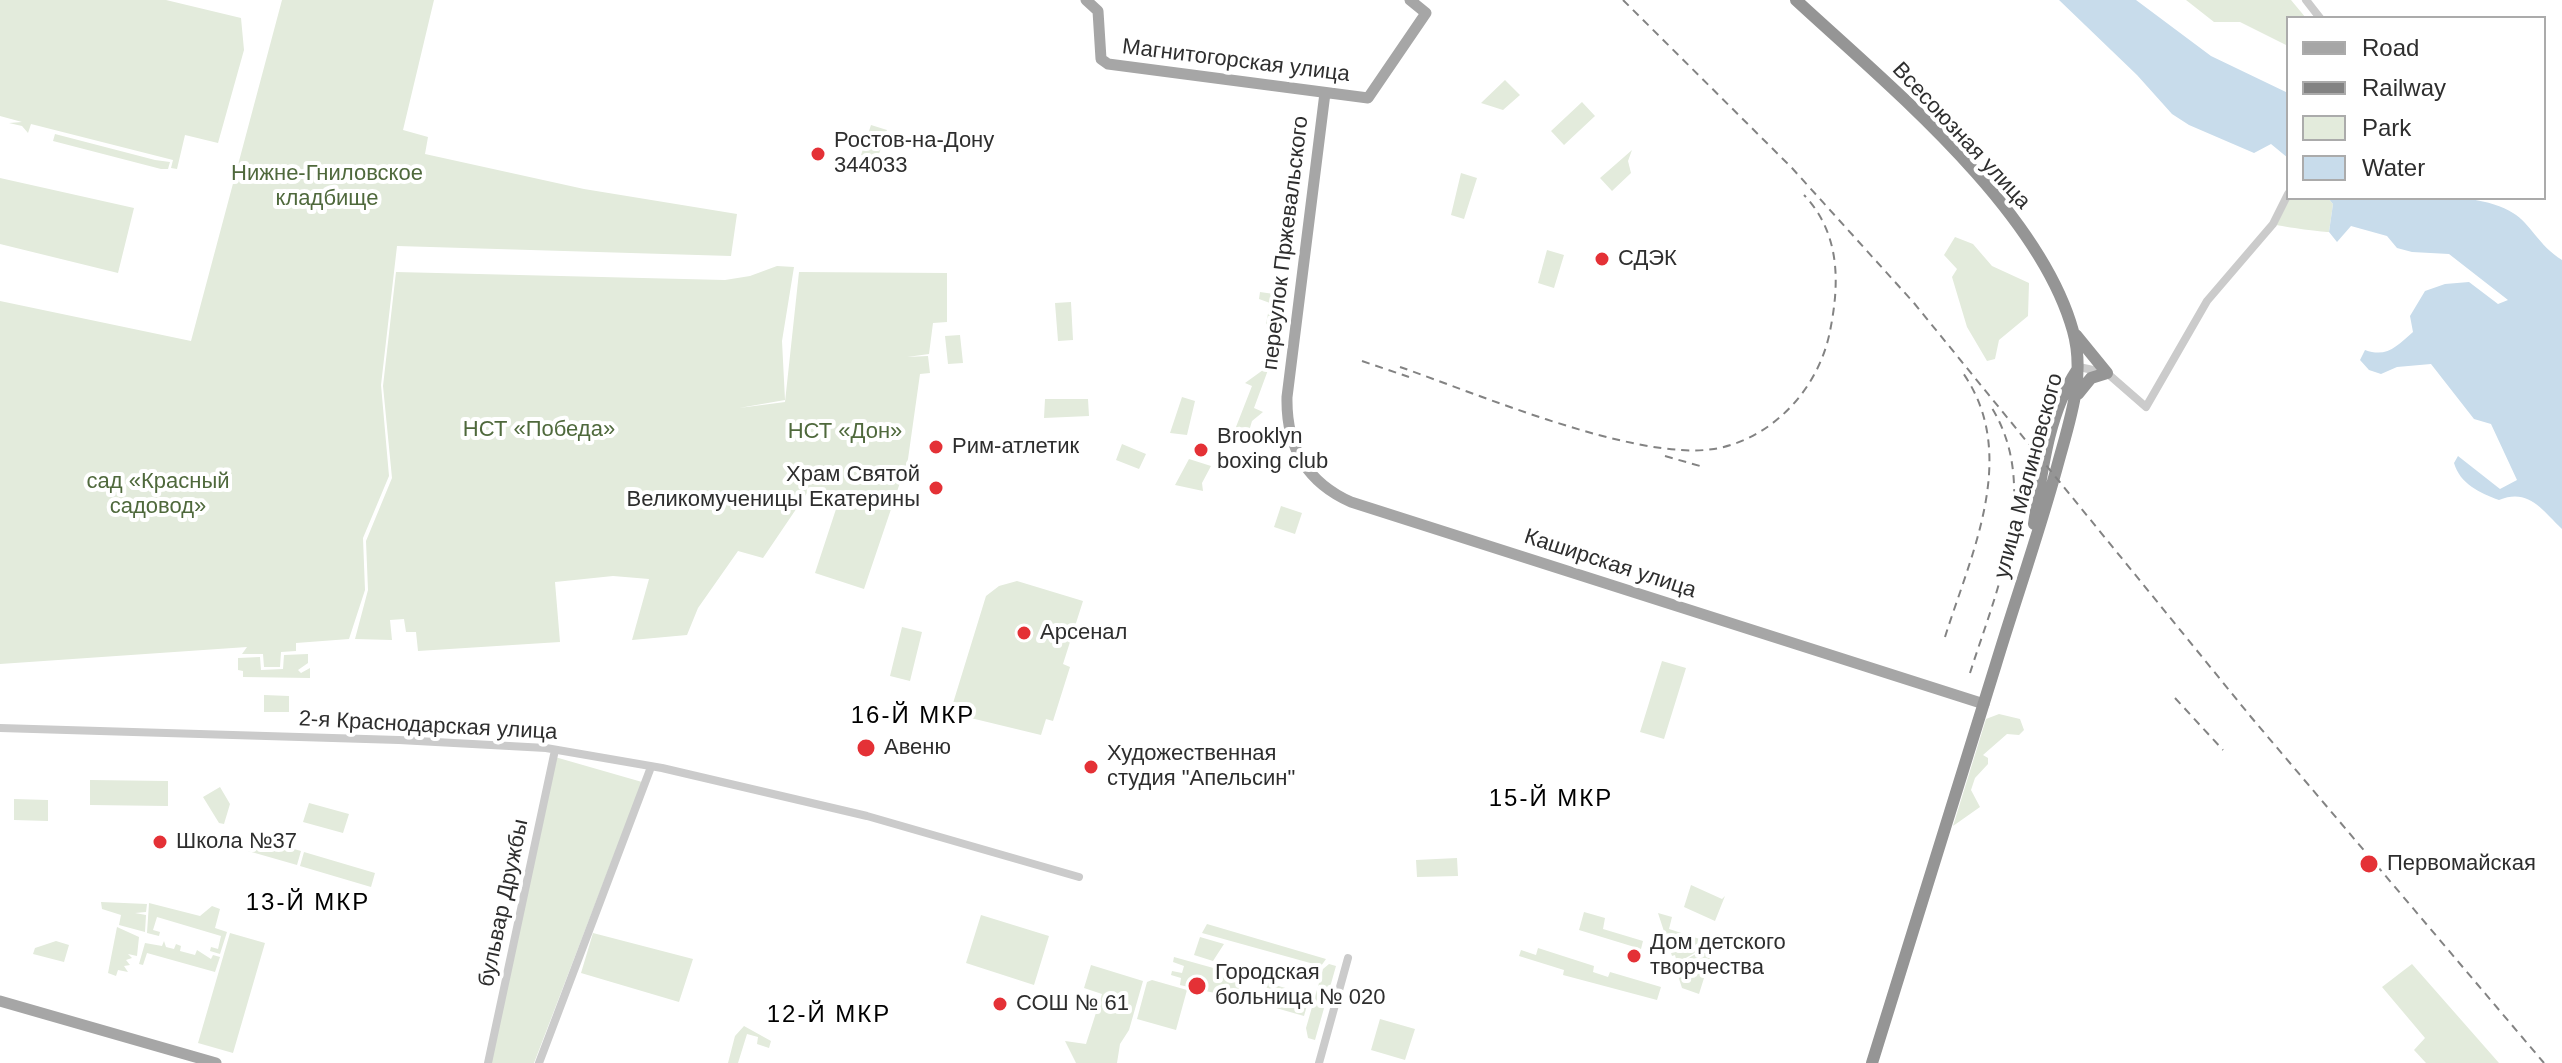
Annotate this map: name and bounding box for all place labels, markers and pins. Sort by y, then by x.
place label: Ростов-на-Дону 344033 [834,128,994,180]
marker: Ростов-на-Дону 344033 [809,145,827,163]
place label: СДЭК [1618,246,1677,272]
marker: СДЭК [1593,250,1611,268]
place label: Brooklyn boxing club [1217,424,1328,476]
place label: Рим-атлетик [952,434,1079,460]
marker: Рим-атлетик [927,438,945,456]
marker: Brooklyn boxing club [1192,441,1210,459]
place label: Храм Святой Великомученицы Екатерины [626,462,920,514]
marker: Храм Святой Великомученицы Екатерины [927,479,945,497]
place label: Арсенал [1040,620,1127,646]
marker: Арсенал [1015,624,1033,642]
place label: Авеню [884,735,951,761]
marker: Авеню [855,737,877,759]
place label: Художественная студия "Апельсин" [1107,741,1295,792]
marker: Художественная студия "Апельсин" [1082,758,1100,776]
place label: Школа №37 [176,829,297,855]
marker: Школа №37 [151,833,169,851]
place label: Первомайская [2387,851,2536,877]
marker: Первомайская [2358,853,2380,875]
place label: Дом детского творчества [1650,930,1786,982]
marker: Дом детского творчества [1625,947,1643,965]
place label: Городская больница № 020 [1215,960,1385,1012]
marker: Городская больница № 020 [1186,975,1208,997]
place label: СОШ № 61 [1016,991,1129,1017]
marker: СОШ № 61 [991,995,1009,1013]

